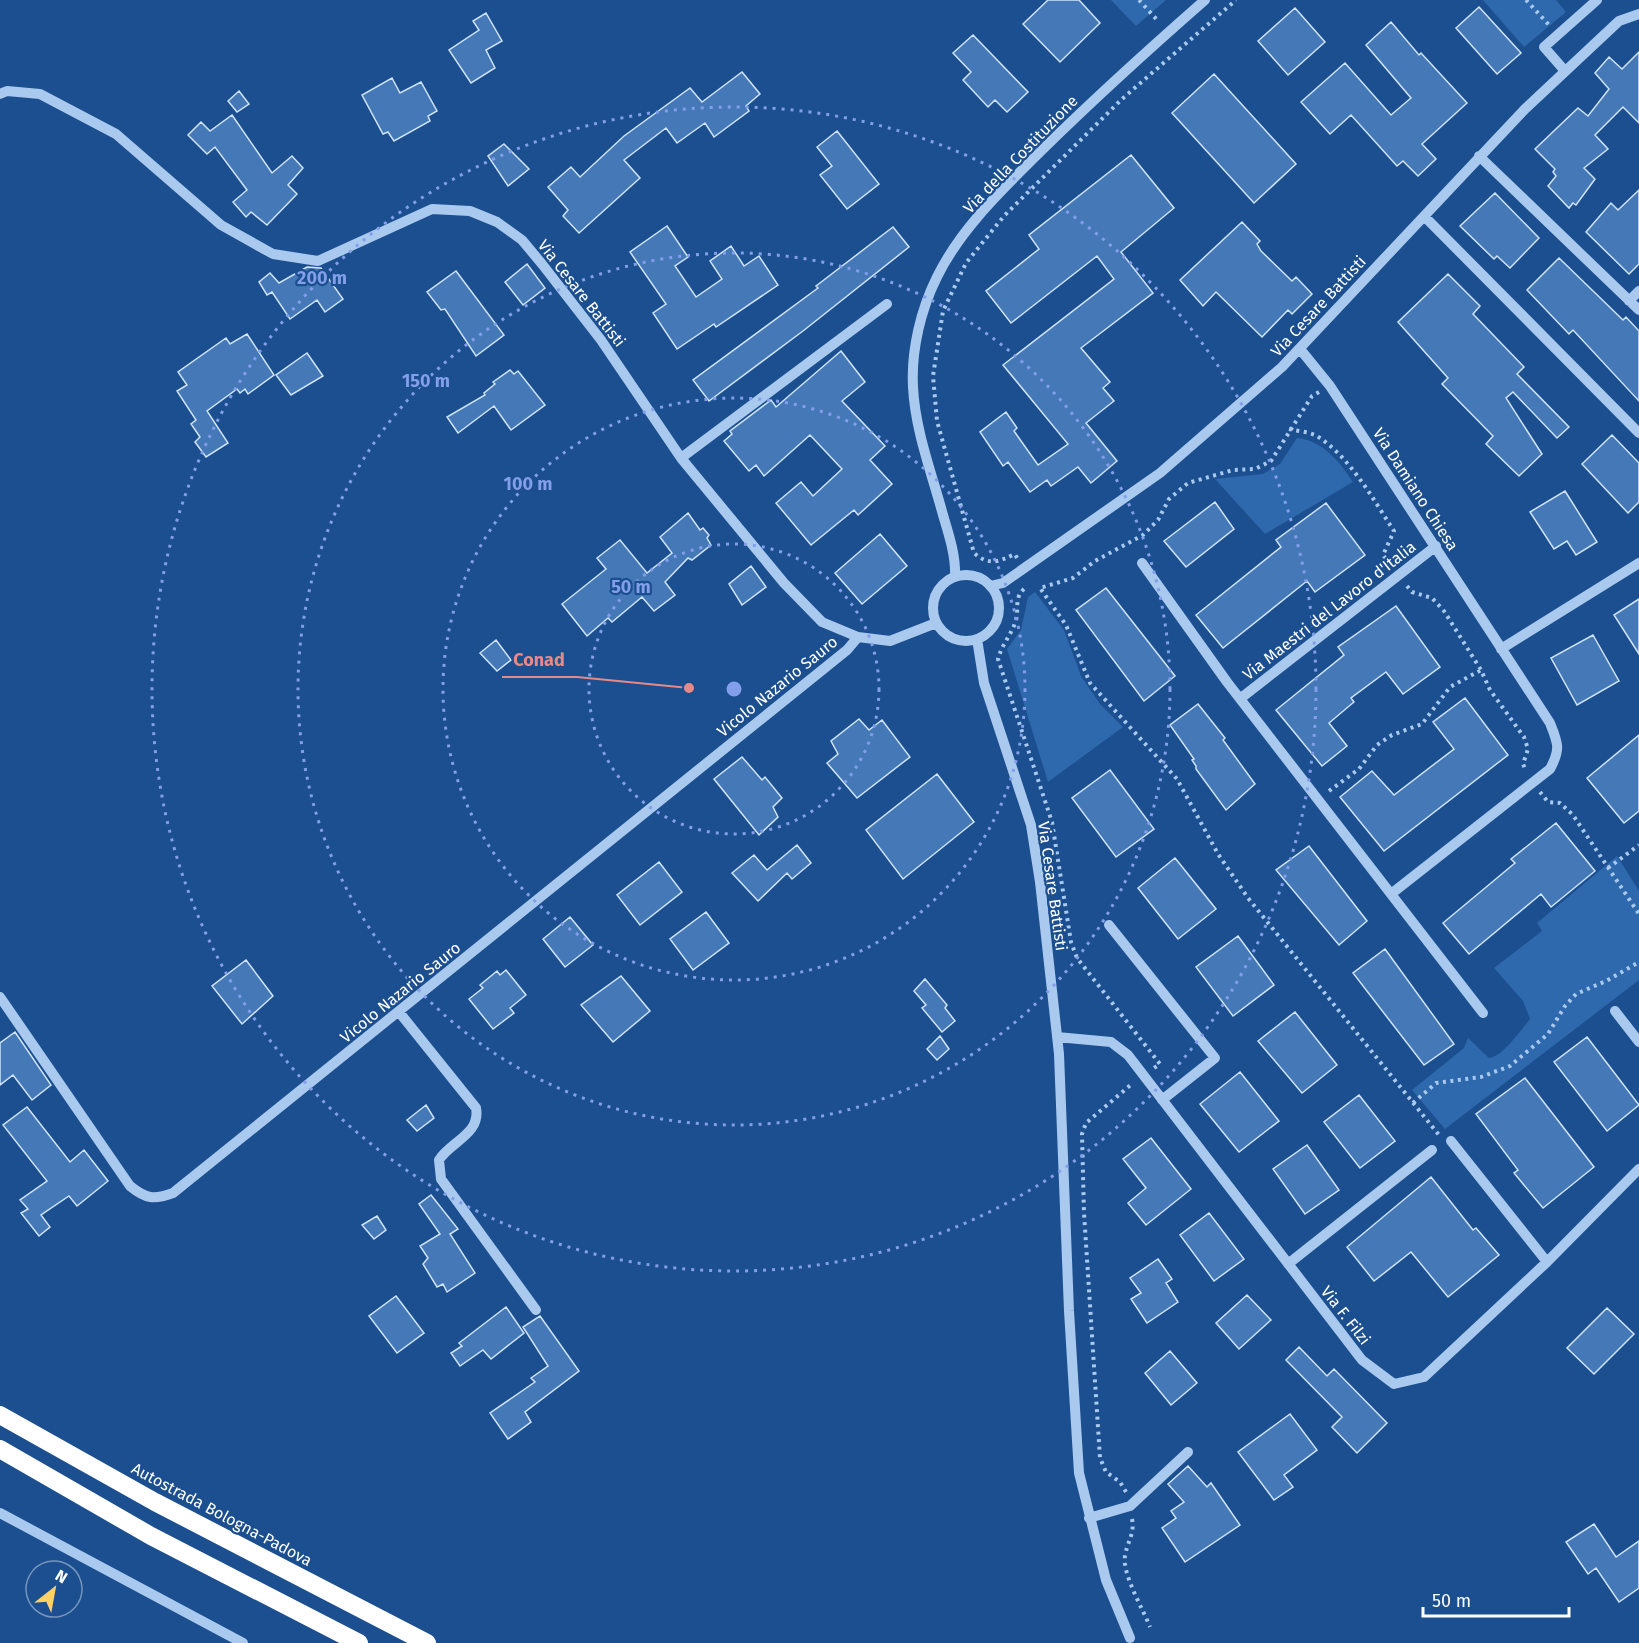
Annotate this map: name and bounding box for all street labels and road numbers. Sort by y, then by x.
street label: Via della Costituzione [959,91,1082,217]
street label: Via Cesare Battisti [534,236,629,351]
street label: Via Cesare Battisti [1267,252,1370,361]
street label: Via Damiano Chiesa [1369,424,1462,554]
street label: Via Maestri del Lavoro d'Italia [1239,537,1420,684]
street label: Vicolo Nazario Sauro [713,632,841,741]
street label: Via Cesare Battisti [1034,820,1071,952]
street label: Vicolo Nazario Sauro [336,938,464,1047]
street label: Via F. Filzi [1317,1282,1374,1348]
street label: Autostrada Bologna-Padova [128,1459,315,1570]

